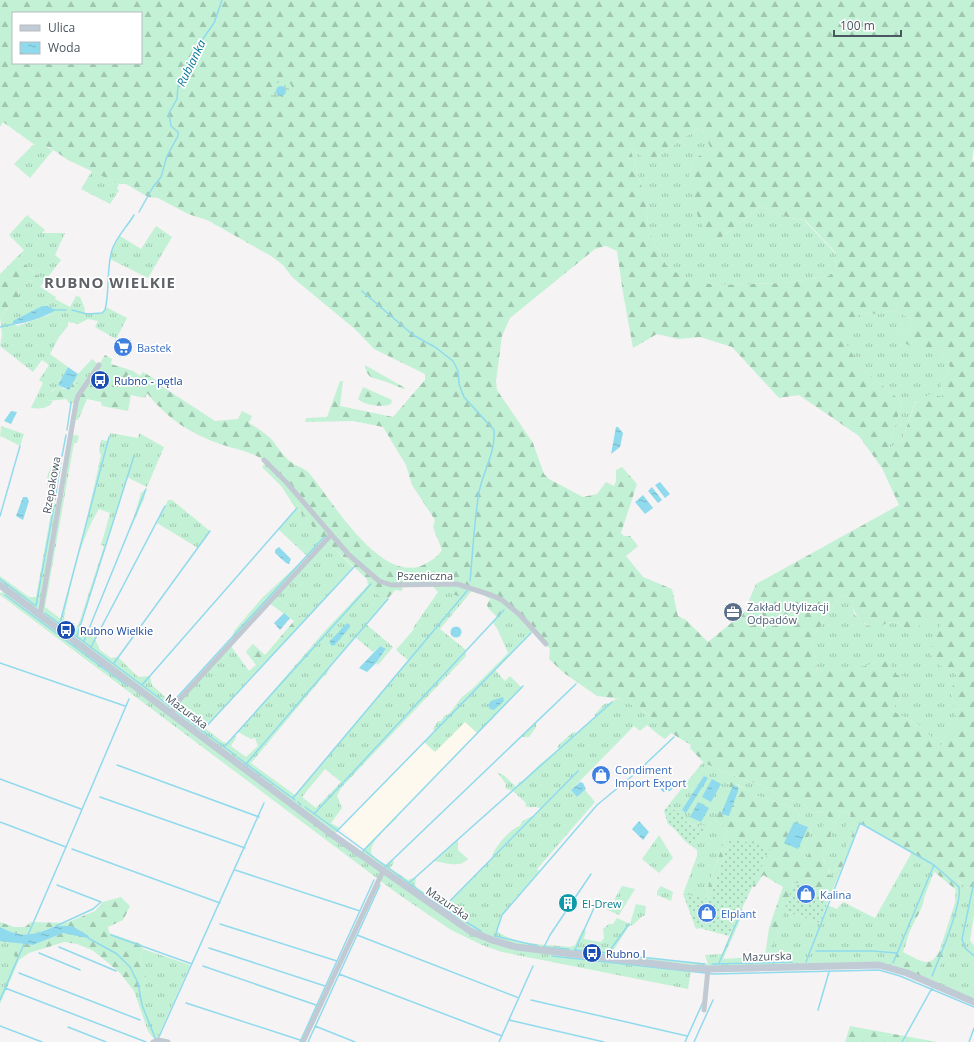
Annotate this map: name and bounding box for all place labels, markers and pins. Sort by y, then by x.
supermarket icon: Bastek [112,336,134,358]
place label: Bastek [137,340,172,355]
bus stop icon: Rubno - pętla [89,369,111,391]
place label: Rubno - pętla [114,373,183,388]
place label: Zakład Utylizacji Odpadów [747,599,829,627]
office icon: Zakład Utylizacji Odpadów [722,601,744,623]
bus stop icon: Rubno Wielkie [55,619,77,641]
place label: Rubno Wielkie [80,623,153,638]
place label: Condiment Import Export [615,762,687,790]
shop icon: Condiment Import Export [590,764,612,786]
shop icon: Kalina [795,883,817,905]
place label: Kalina [820,887,851,902]
building icon: El-Drew [557,892,579,914]
place label: El-Drew [582,896,622,911]
shop icon: Elplant [696,902,718,924]
place label: Elplant [721,906,756,921]
bus stop icon: Rubno I [581,942,603,964]
place label: Rubno I [606,946,646,961]

